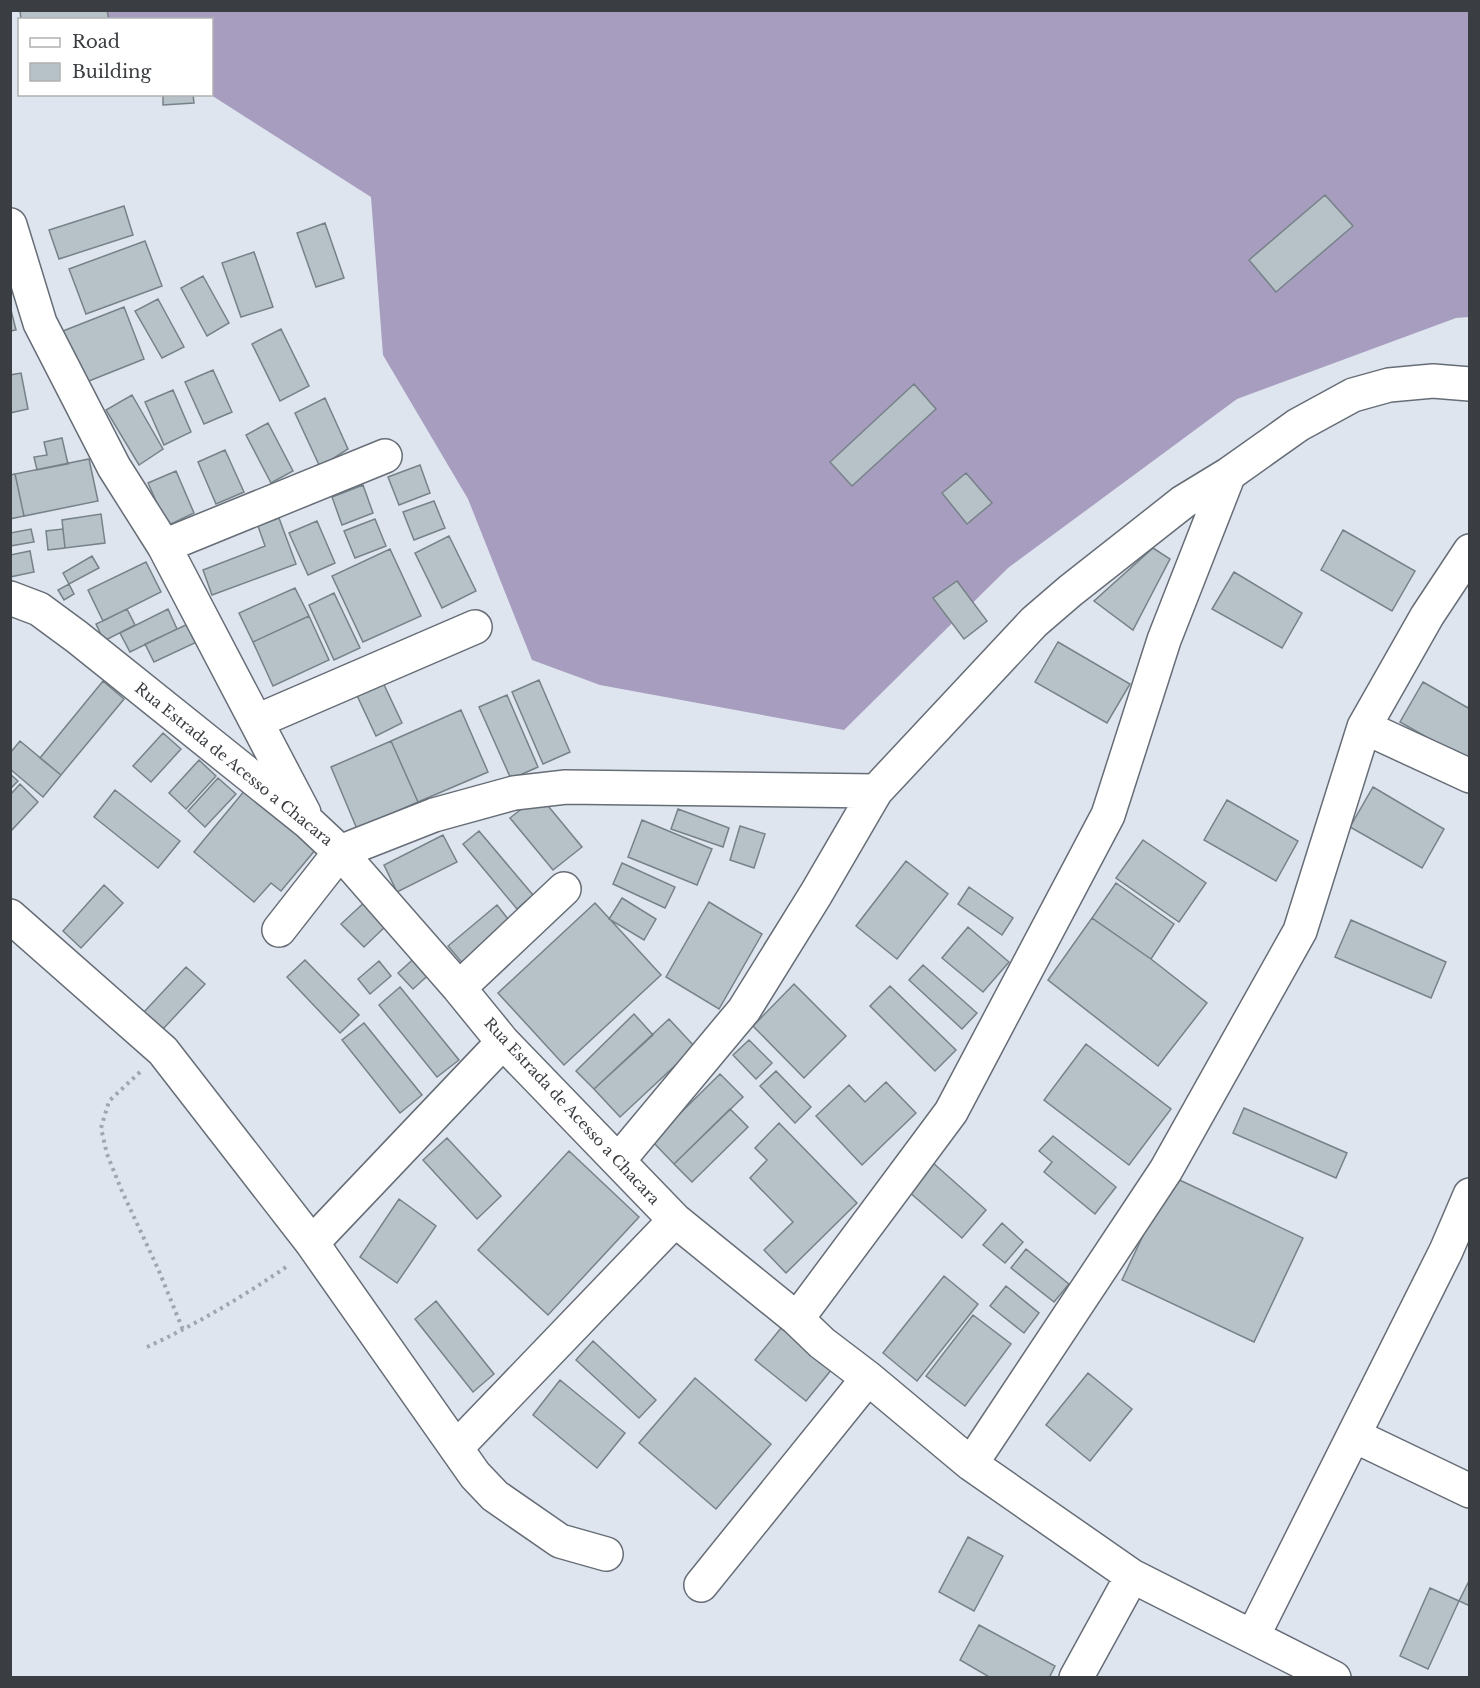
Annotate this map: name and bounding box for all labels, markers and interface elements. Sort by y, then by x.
legend [18,18,213,96]
text: Road [72,31,120,53]
text: Building [72,61,151,83]
street label: Rua Estrada de Acesso a Chacara [131,678,337,850]
street label: Rua Estrada de Acesso a Chacara [480,1014,664,1209]

